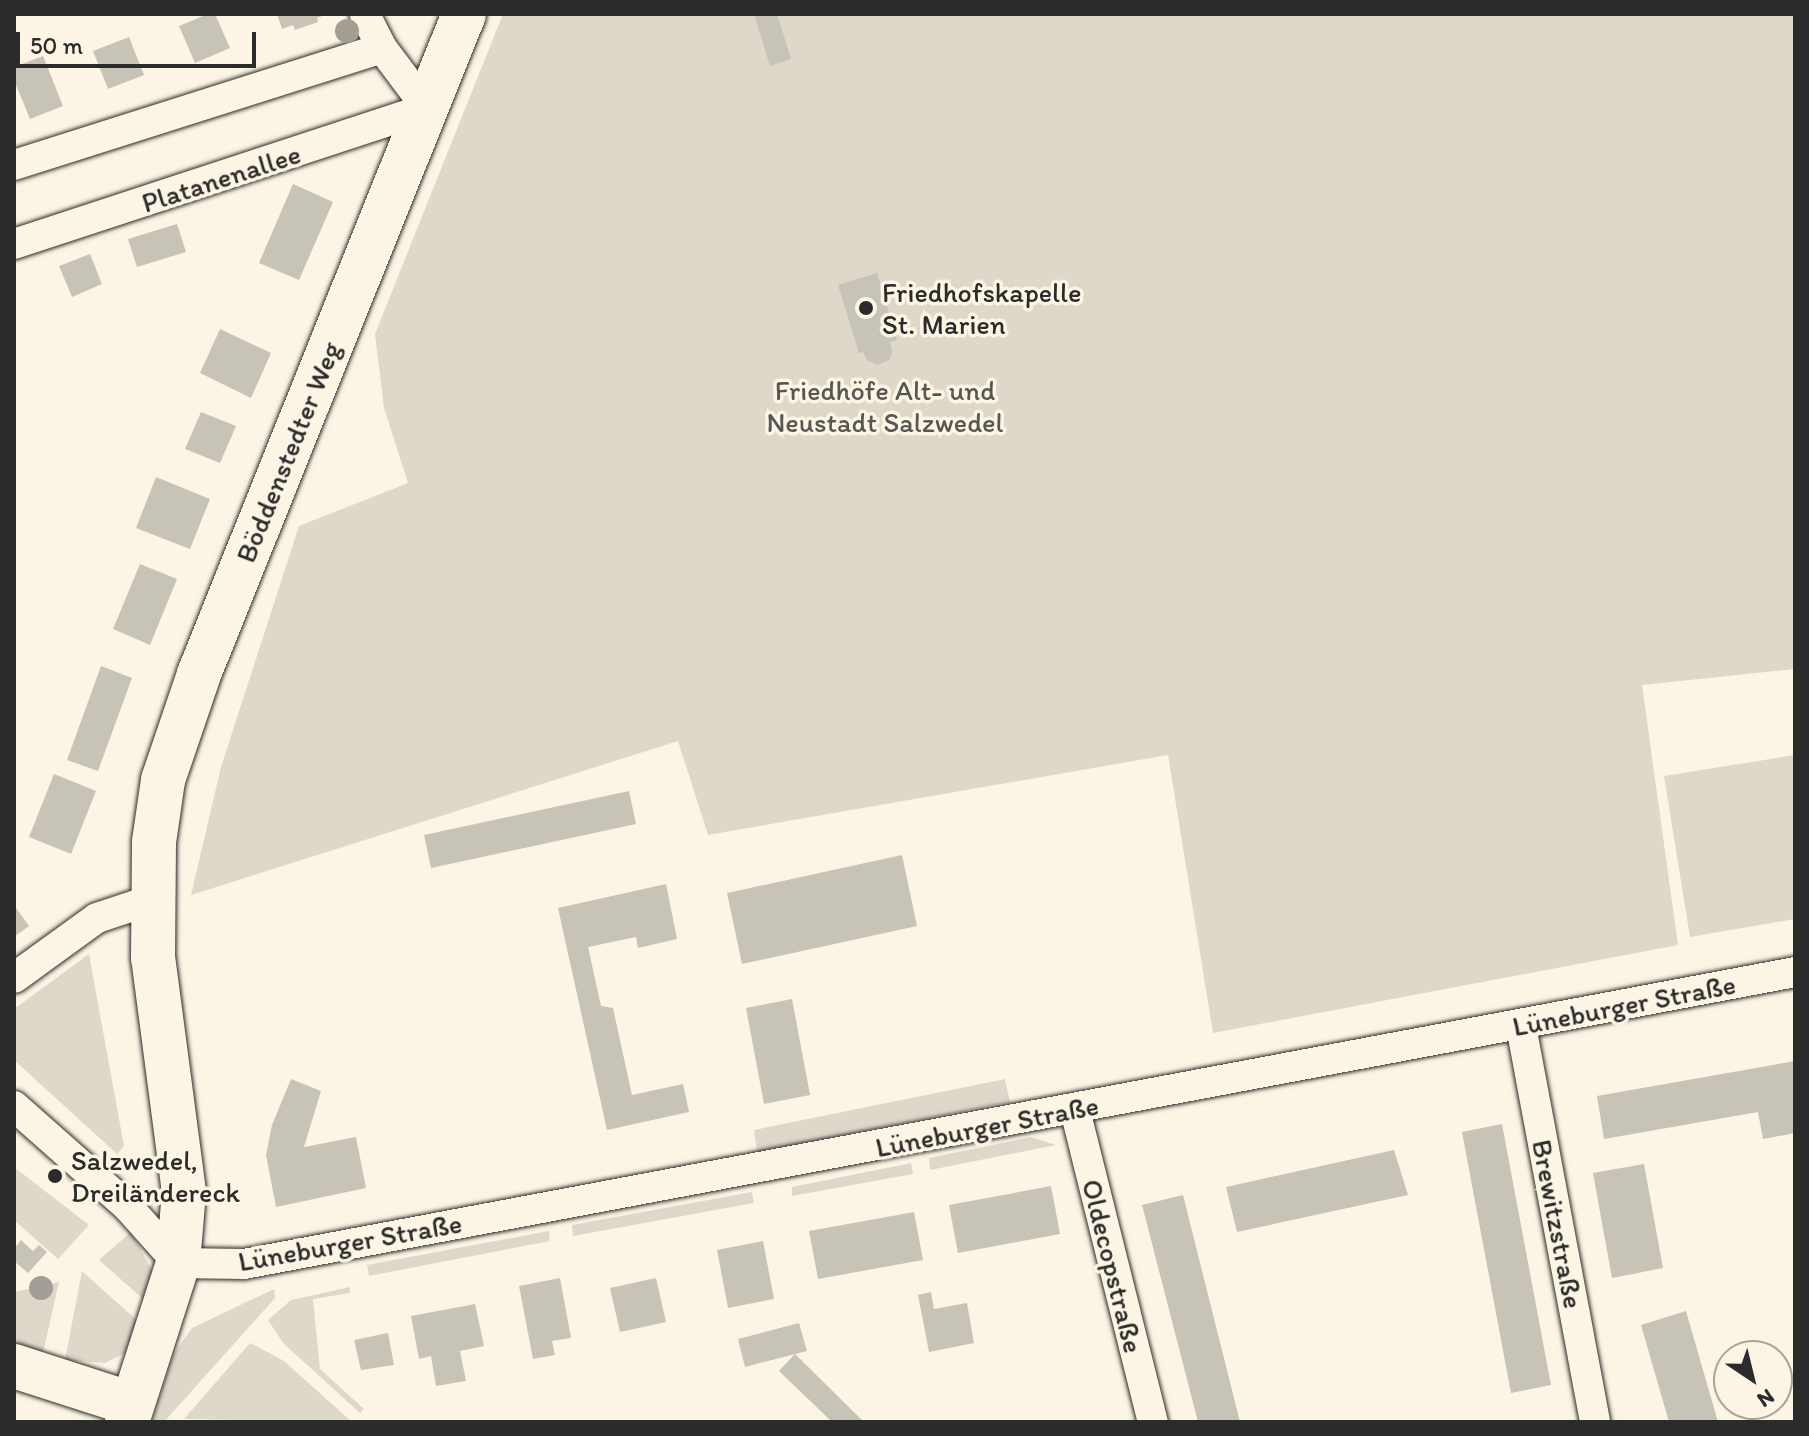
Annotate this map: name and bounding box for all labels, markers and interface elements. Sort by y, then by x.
scale bar [20,16,260,66]
text: 50 m [30,31,83,60]
street label: Platanenallee [137,137,305,219]
place label: Friedhofskapelle St. Marien [882,275,1081,341]
marker: Friedhofskapelle St. Marien [857,299,875,317]
street label: Böddenstedter Weg [228,337,348,567]
park label: Friedhöfe Alt- und Neustadt Salzwedel [766,373,1004,439]
street label: Lüneburger Straße [1510,967,1738,1043]
street label: Lüneburger Straße [873,1088,1101,1164]
street label: Brewitzstraße [1525,1137,1591,1311]
place label: Salzwedel, Dreiländereck [71,1143,240,1209]
marker: Salzwedel, Dreiländereck [46,1167,64,1185]
street label: Oldecopstraße [1075,1176,1151,1356]
street label: Lüneburger Straße [236,1206,464,1278]
north arrow [1713,1340,1793,1420]
text: N [1752,1383,1780,1414]

